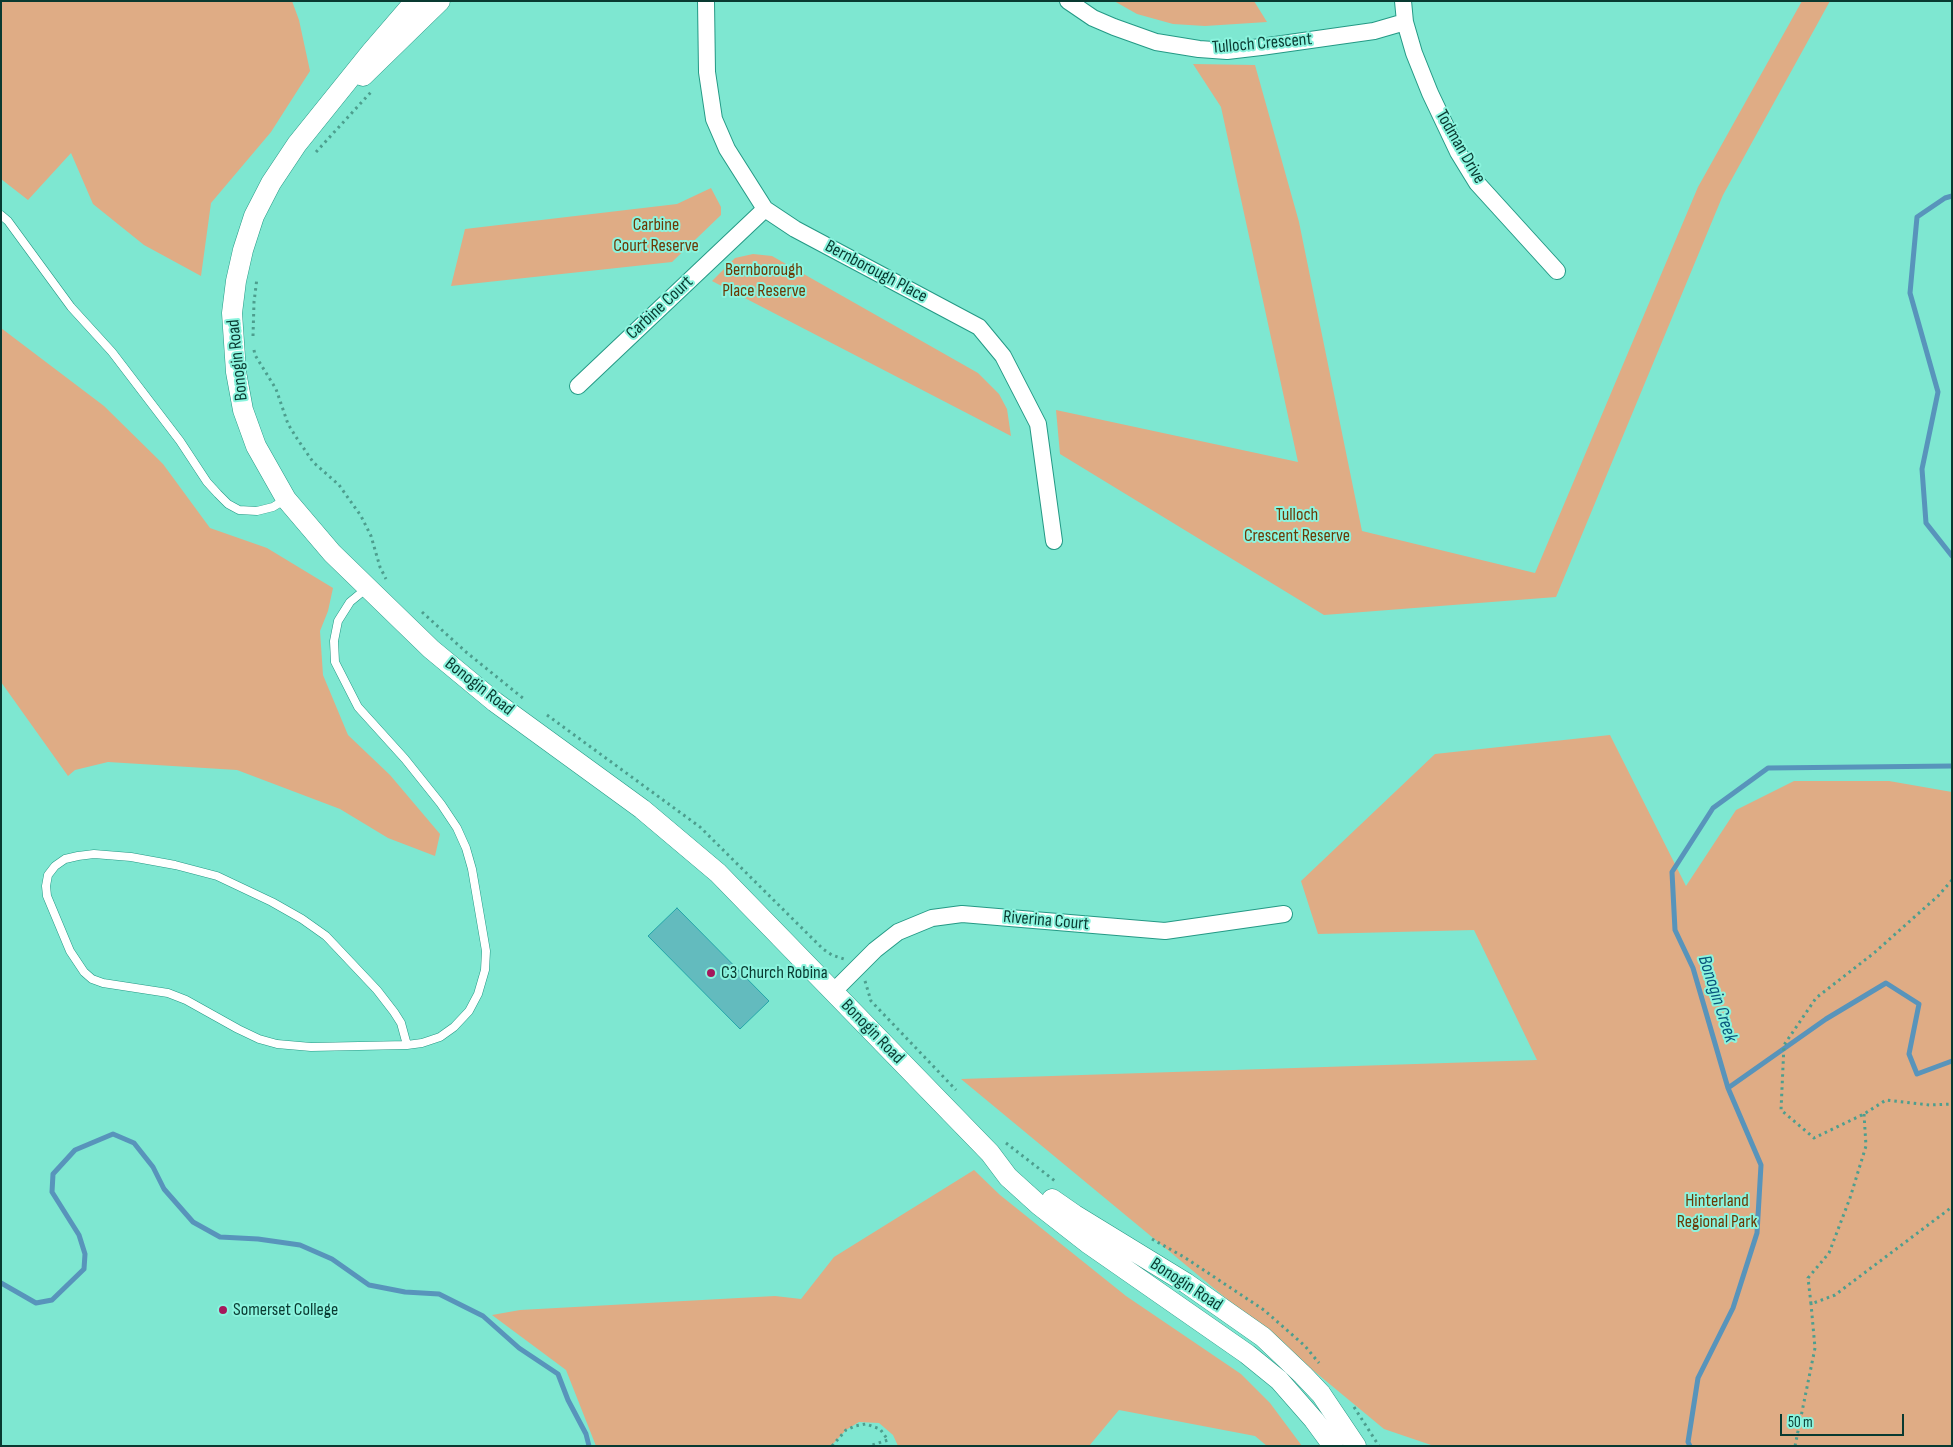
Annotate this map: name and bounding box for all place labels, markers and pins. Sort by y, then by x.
place label: C3 Church Robina [721,962,828,984]
marker: C3 Church Robina [705,967,717,979]
place label: Somerset College [233,1299,338,1321]
marker: Somerset College [217,1304,229,1316]

